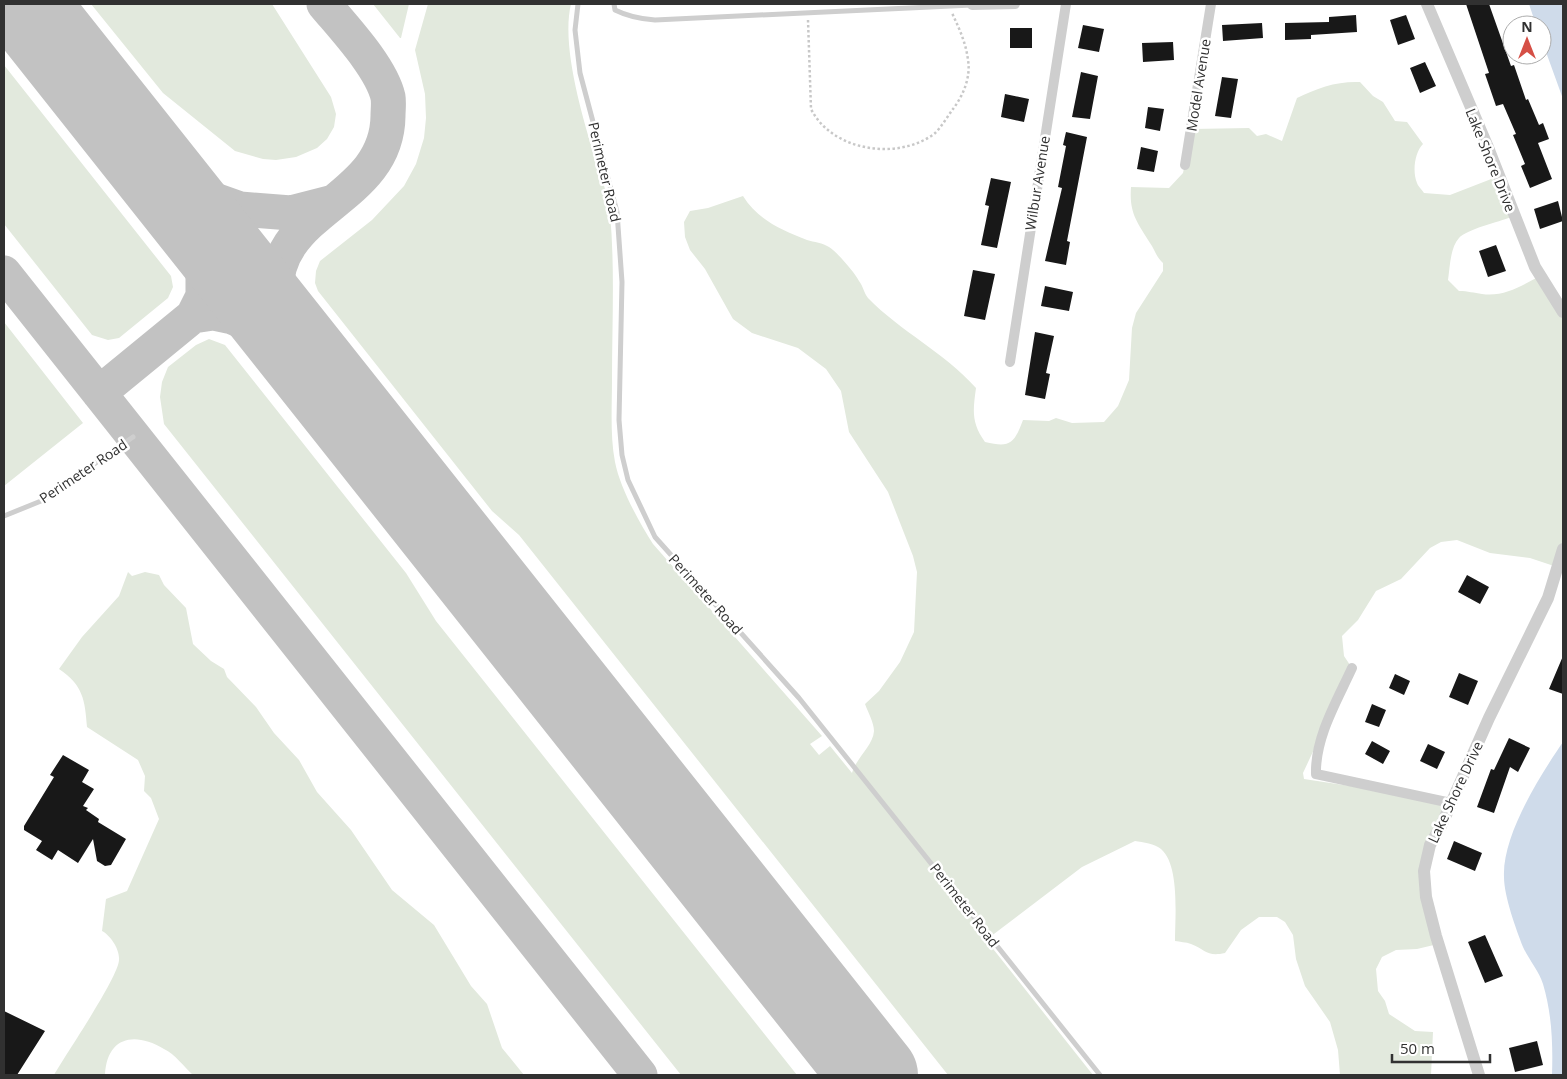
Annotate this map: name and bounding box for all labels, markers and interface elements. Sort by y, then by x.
north arrow [1502,15,1552,65]
text: N [1521,17,1533,36]
street label: Model Avenue [1181,37,1215,133]
street label: Lake Shore Drive [1462,105,1520,215]
street label: Perimeter Road [584,120,626,224]
street label: Wilbur Avenue [1020,134,1054,232]
street label: Perimeter Road [35,435,131,507]
street label: Perimeter Road [665,550,747,638]
street label: Lake Shore Drive [1423,738,1487,846]
street label: Perimeter Road [926,859,1004,951]
scale bar [1392,1032,1490,1064]
text: 50 m [1400,1038,1435,1058]

